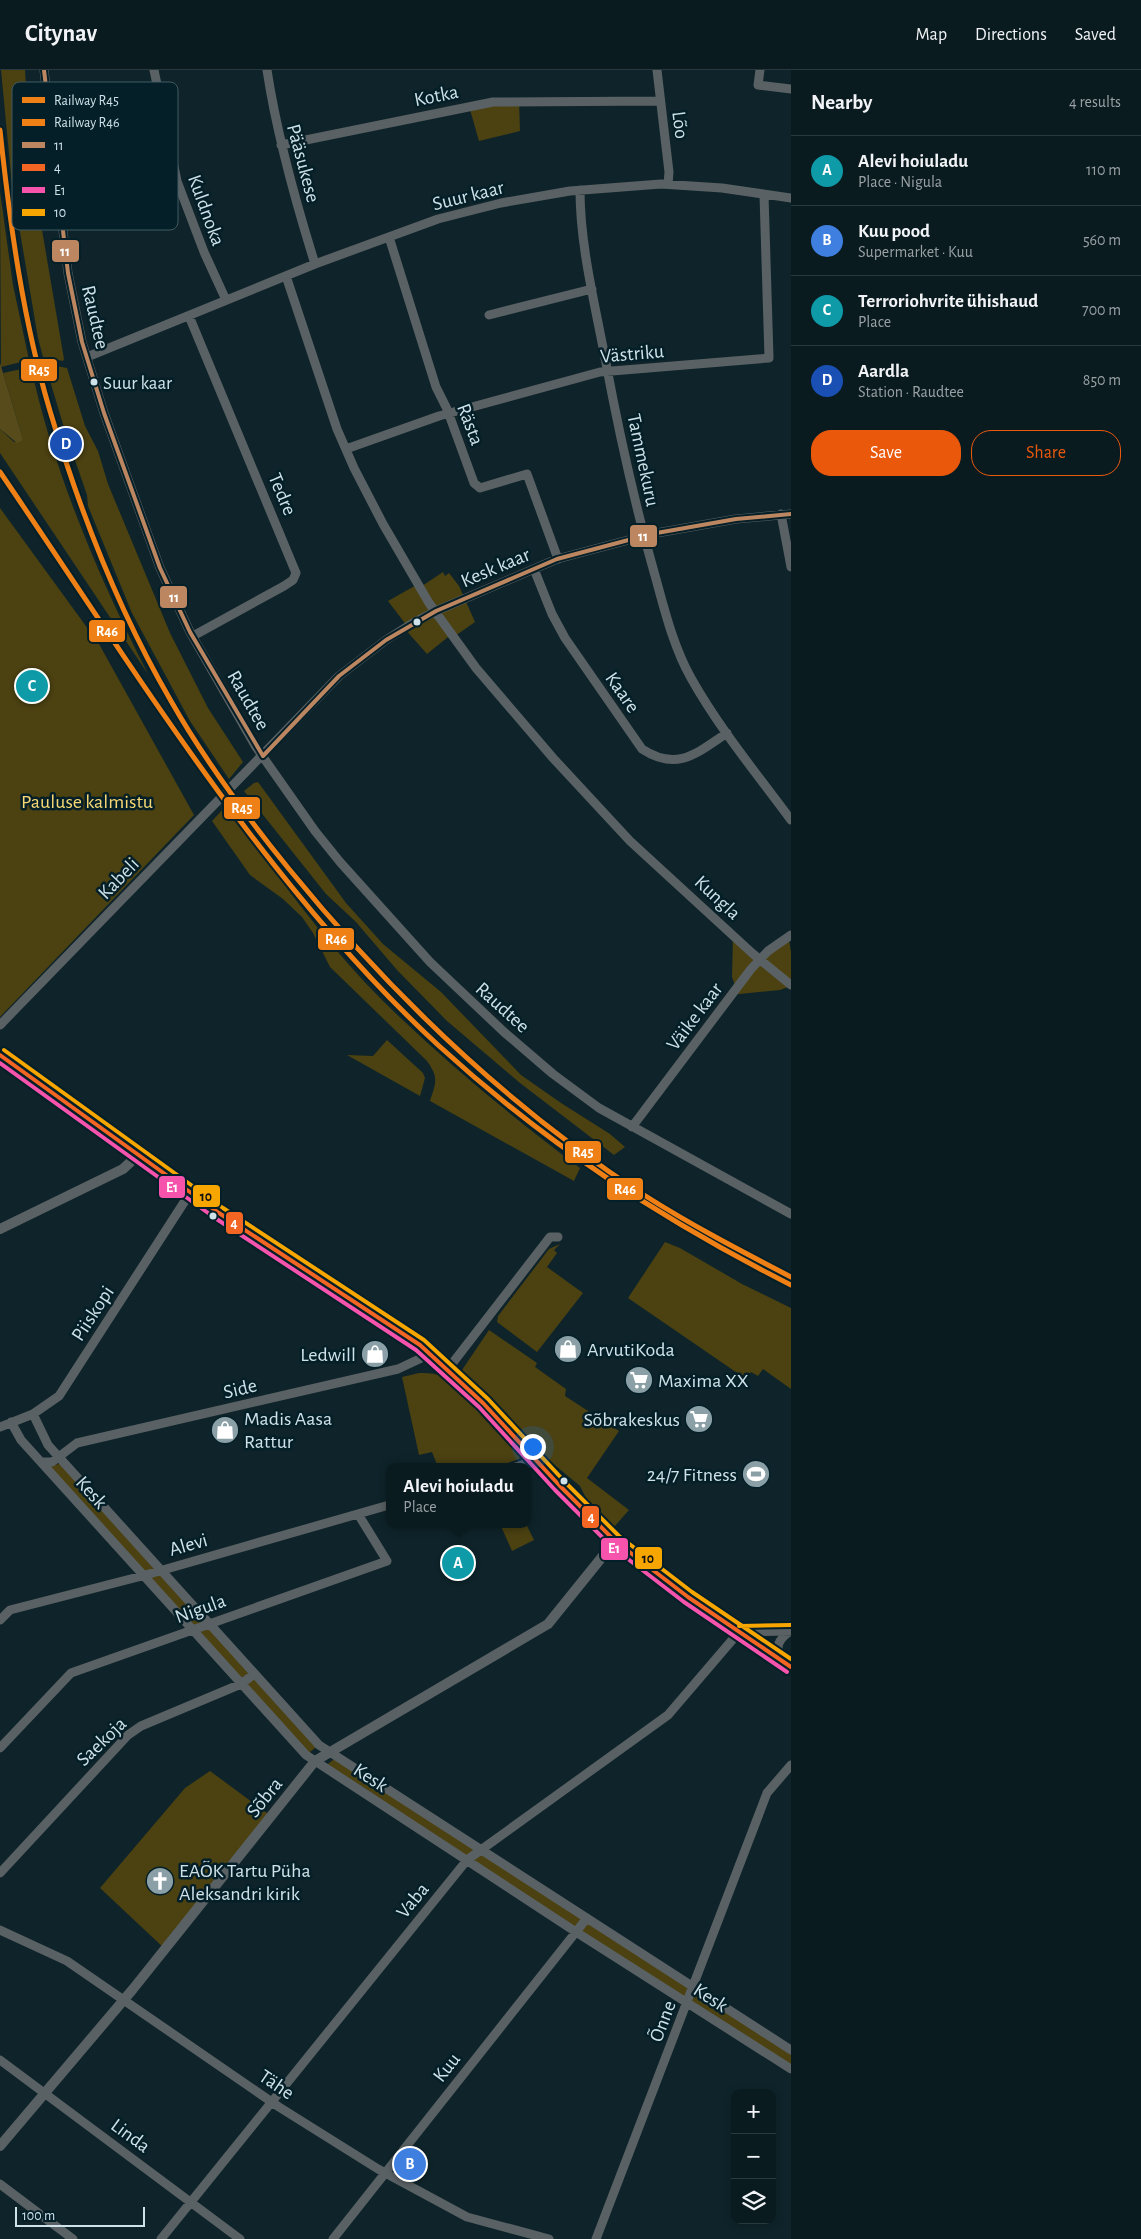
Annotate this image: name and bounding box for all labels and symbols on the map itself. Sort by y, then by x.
legend [12,82,178,230]
street label: Kotka [412,82,460,110]
text: Railway R45 [54,94,119,108]
street label: Lõo [668,110,692,140]
text: Railway R46 [54,116,120,130]
street label: Pääsukese [283,122,323,205]
text: 11 [54,139,64,153]
text: 4 [54,161,61,175]
street label: Kuldnoka [184,172,228,249]
street label: Suur kaar [430,177,507,214]
text: E1 [54,184,66,198]
text: 10 [54,206,66,220]
line badge: 11 [51,239,80,263]
text: 11 [60,245,70,259]
street label: Raudtee [78,283,112,351]
street label: Västriku [599,341,665,367]
line badge: R45 [20,358,58,382]
text: R45 [28,364,50,378]
place label: Suur kaar [103,374,172,393]
marker: Suur kaar [89,377,99,387]
street label: Rästa [453,401,487,448]
street label: Tammekuru [623,412,663,508]
pin: D [50,425,82,463]
street label: Tedre [264,470,300,518]
line badge: 11 [629,524,658,548]
text: 11 [638,530,648,544]
street label: Kesk kaar [458,544,533,591]
line badge: 11 [159,585,188,609]
text: 11 [169,591,179,605]
unlabelled marker [412,617,422,627]
line badge: R46 [88,619,126,643]
text: R46 [96,625,118,639]
pin: C [16,667,48,705]
street label: Raudtee [223,667,273,734]
street label: Kaare [601,669,643,717]
park label: Pauluse kalmistu [21,792,153,812]
line badge: R45 [223,796,261,820]
text: R45 [231,802,253,816]
street label: Kabeli [94,854,143,903]
street label: Kungla [690,872,744,924]
line badge: R46 [317,927,355,951]
text: R46 [325,933,347,947]
street label: Raudtee [471,979,533,1037]
street label: Väike kaar [663,979,727,1054]
line badge: R45 [564,1140,602,1164]
text: R45 [572,1146,594,1160]
line badge: E1 [158,1175,186,1199]
line badge: R46 [606,1177,644,1201]
text: E1 [166,1181,178,1195]
text: R46 [614,1183,636,1197]
line badge: 10 [192,1184,221,1208]
text: 10 [200,1190,212,1204]
unlabelled marker [208,1211,218,1221]
line badge: 4 [225,1211,244,1235]
text: 4 [230,1217,238,1231]
street label: Piiskopi [68,1282,118,1345]
shop icon: ArvutiKoda [553,1334,583,1364]
shop icon: Ledwill [360,1339,390,1369]
place label: ArvutiKoda [587,1340,675,1360]
place label: Ledwill [300,1345,356,1365]
supermarket icon: Maxima XX [624,1365,654,1395]
place label: Maxima XX [658,1371,749,1391]
street label: Side [221,1375,259,1403]
supermarket icon: Sõbrakeskus [684,1404,714,1434]
place label: Madis Aasa Rattur [244,1409,332,1452]
place label: Sõbrakeskus [583,1410,680,1430]
shop icon: Madis Aasa Rattur [210,1415,240,1445]
your location [520,1434,546,1460]
sports icon: 24/7 Fitness [741,1459,771,1489]
place label: 24/7 Fitness [647,1465,737,1485]
street label: Kesk [72,1473,111,1513]
unlabelled marker [559,1476,569,1486]
line badge: 4 [581,1505,600,1529]
text: 4 [587,1511,595,1525]
street label: Alevi [167,1530,210,1560]
line badge: E1 [600,1537,629,1561]
text: E1 [608,1542,620,1556]
pin: A [442,1544,474,1582]
line badge: 10 [634,1546,663,1570]
text: 10 [642,1552,654,1566]
street label: Nigula [172,1591,228,1627]
street label: Saekoja [73,1713,130,1770]
street label: Kesk [350,1760,391,1796]
street label: Sõbra [243,1774,287,1821]
place label: EAÕK Tartu Püha Aleksandri kirik [179,1860,311,1904]
church icon: EAÕK Tartu Püha Aleksandri kirik [145,1866,175,1896]
street label: Vaba [393,1879,433,1922]
street label: Kesk [690,1980,731,2016]
street label: Õnne [645,1998,680,2045]
street label: Kuu [429,2049,464,2086]
street label: Tähe [255,2066,298,2104]
street label: Linda [107,2115,154,2157]
pin: B [394,2145,426,2183]
scale bar [15,2204,145,2227]

